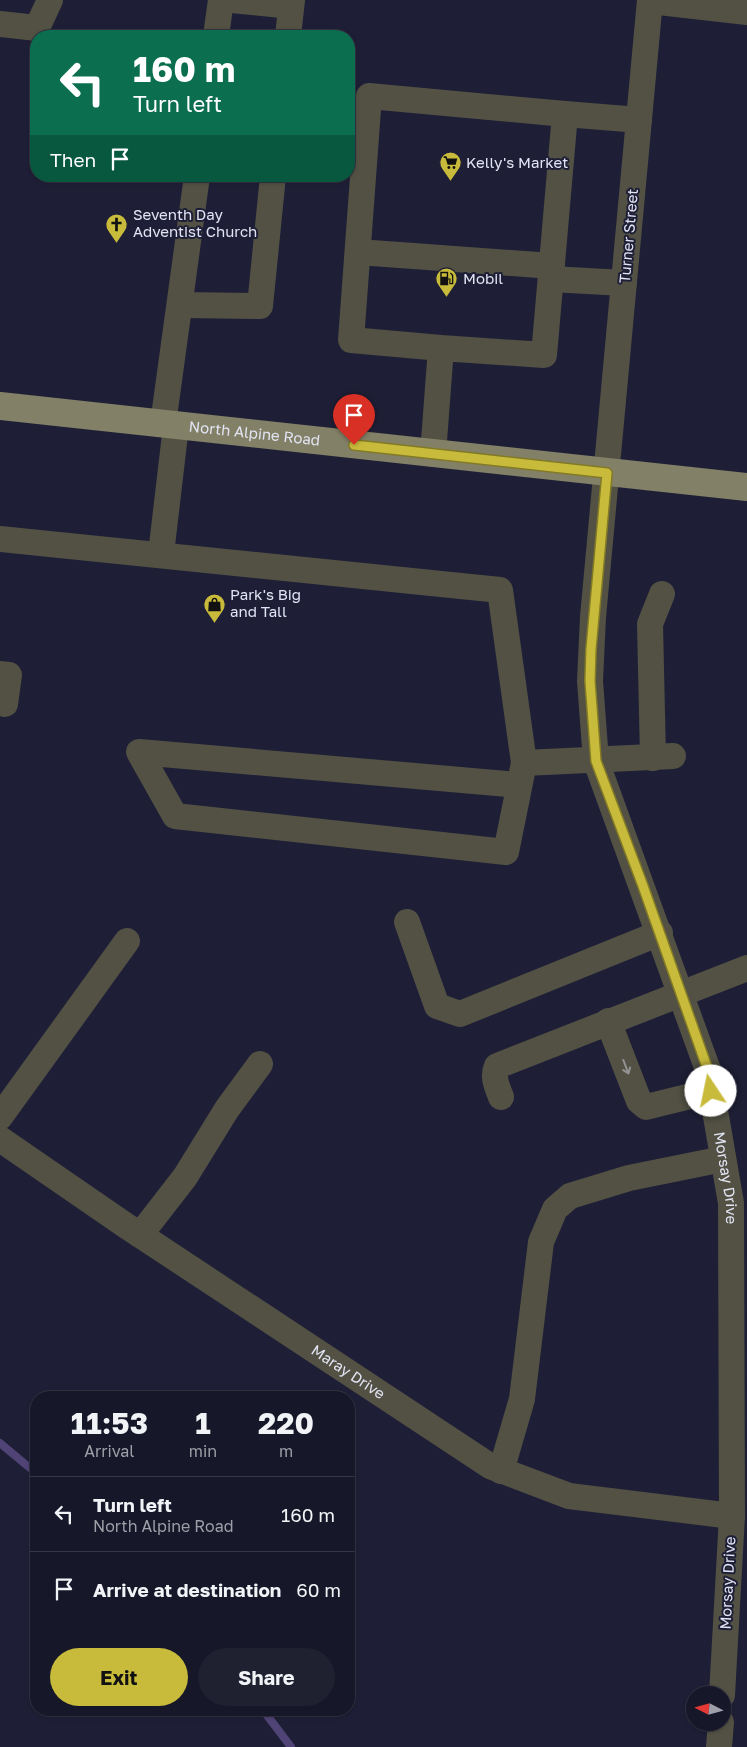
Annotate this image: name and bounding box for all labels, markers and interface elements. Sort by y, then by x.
text: 160 m [133,48,235,90]
icon: left [50,50,115,115]
text: Turn left [133,90,222,117]
icon: arrive [106,145,134,173]
text: Then [50,148,96,171]
supermarket icon: Kelly's Market [438,151,462,182]
place label: Kelly's Market [466,153,568,171]
street label: Turner Street [615,188,641,284]
place label: Seventh Day Adventist Church [133,205,257,240]
church icon: Seventh Day Adventist Church [105,212,129,243]
fuel station icon: Mobil [435,267,459,298]
place label: Mobil [463,269,503,287]
pin [333,394,375,445]
icon: arrive [340,401,368,429]
street label: North Alpine Road [188,417,321,449]
place label: Park's Big and Tall [230,585,301,620]
shop icon: Park's Big and Tall [202,592,226,623]
one-way arrow [622,1059,631,1074]
position arrow [684,1064,736,1116]
street label: Morsay Drive [711,1130,741,1224]
street label: Maray Drive [308,1341,389,1402]
text: 11:53 [71,1405,148,1441]
text: 1 [195,1405,211,1441]
text: 220 [258,1405,314,1441]
text: Arrival [84,1441,134,1461]
text: min [189,1441,217,1461]
text: m [279,1441,293,1461]
text: Turn left [93,1493,172,1516]
icon: left [50,1500,78,1528]
text: 160 m [281,1503,335,1526]
text: North Alpine Road [93,1516,234,1536]
street label: Morsay Drive [716,1536,738,1630]
icon: arrive [50,1575,78,1603]
text: Arrive at destination [93,1578,281,1601]
text: 60 m [296,1578,341,1601]
button: Exit [50,1648,188,1706]
button: Share [198,1648,335,1706]
north arrow [686,1686,731,1731]
map controls [686,1686,731,1731]

